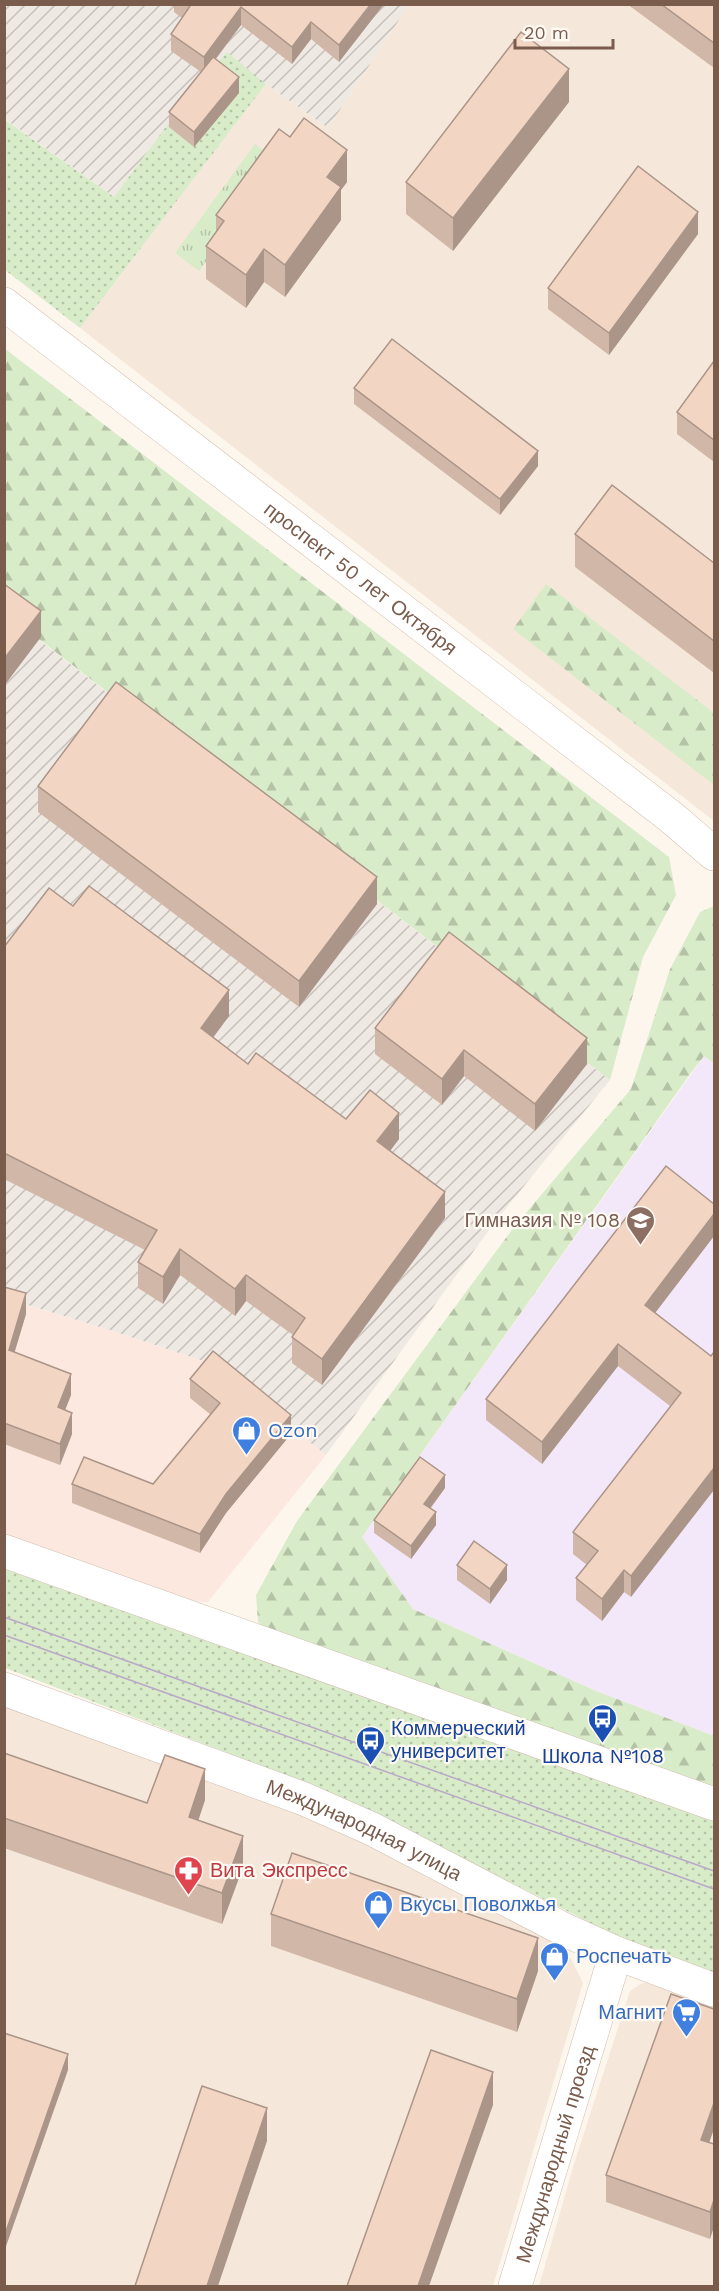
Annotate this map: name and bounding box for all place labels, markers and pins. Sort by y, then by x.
school or university icon: Гимназия № 108 [625,1204,657,1246]
place label: Гимназия № 108 [465,1208,620,1232]
shop icon: Ozon [231,1414,263,1456]
place label: Ozon [268,1418,318,1442]
bus stop icon: Школа №108 [587,1702,619,1744]
place label: Коммерческий университет [391,1716,526,1763]
bus stop icon: Коммерческий университет [354,1724,386,1766]
place label: Школа №108 [542,1744,664,1768]
pharmacy icon: Вита Экспресс [173,1854,205,1896]
place label: Вита Экспресс [210,1858,348,1882]
shop icon: Вкусы Поволжья [363,1888,395,1930]
place label: Вкусы Поволжья [400,1892,556,1916]
shop icon: Роспечать [539,1940,571,1982]
place label: Роспечать [576,1944,672,1968]
supermarket icon: Магнит [670,1996,702,2038]
place label: Магнит [598,2000,665,2024]

